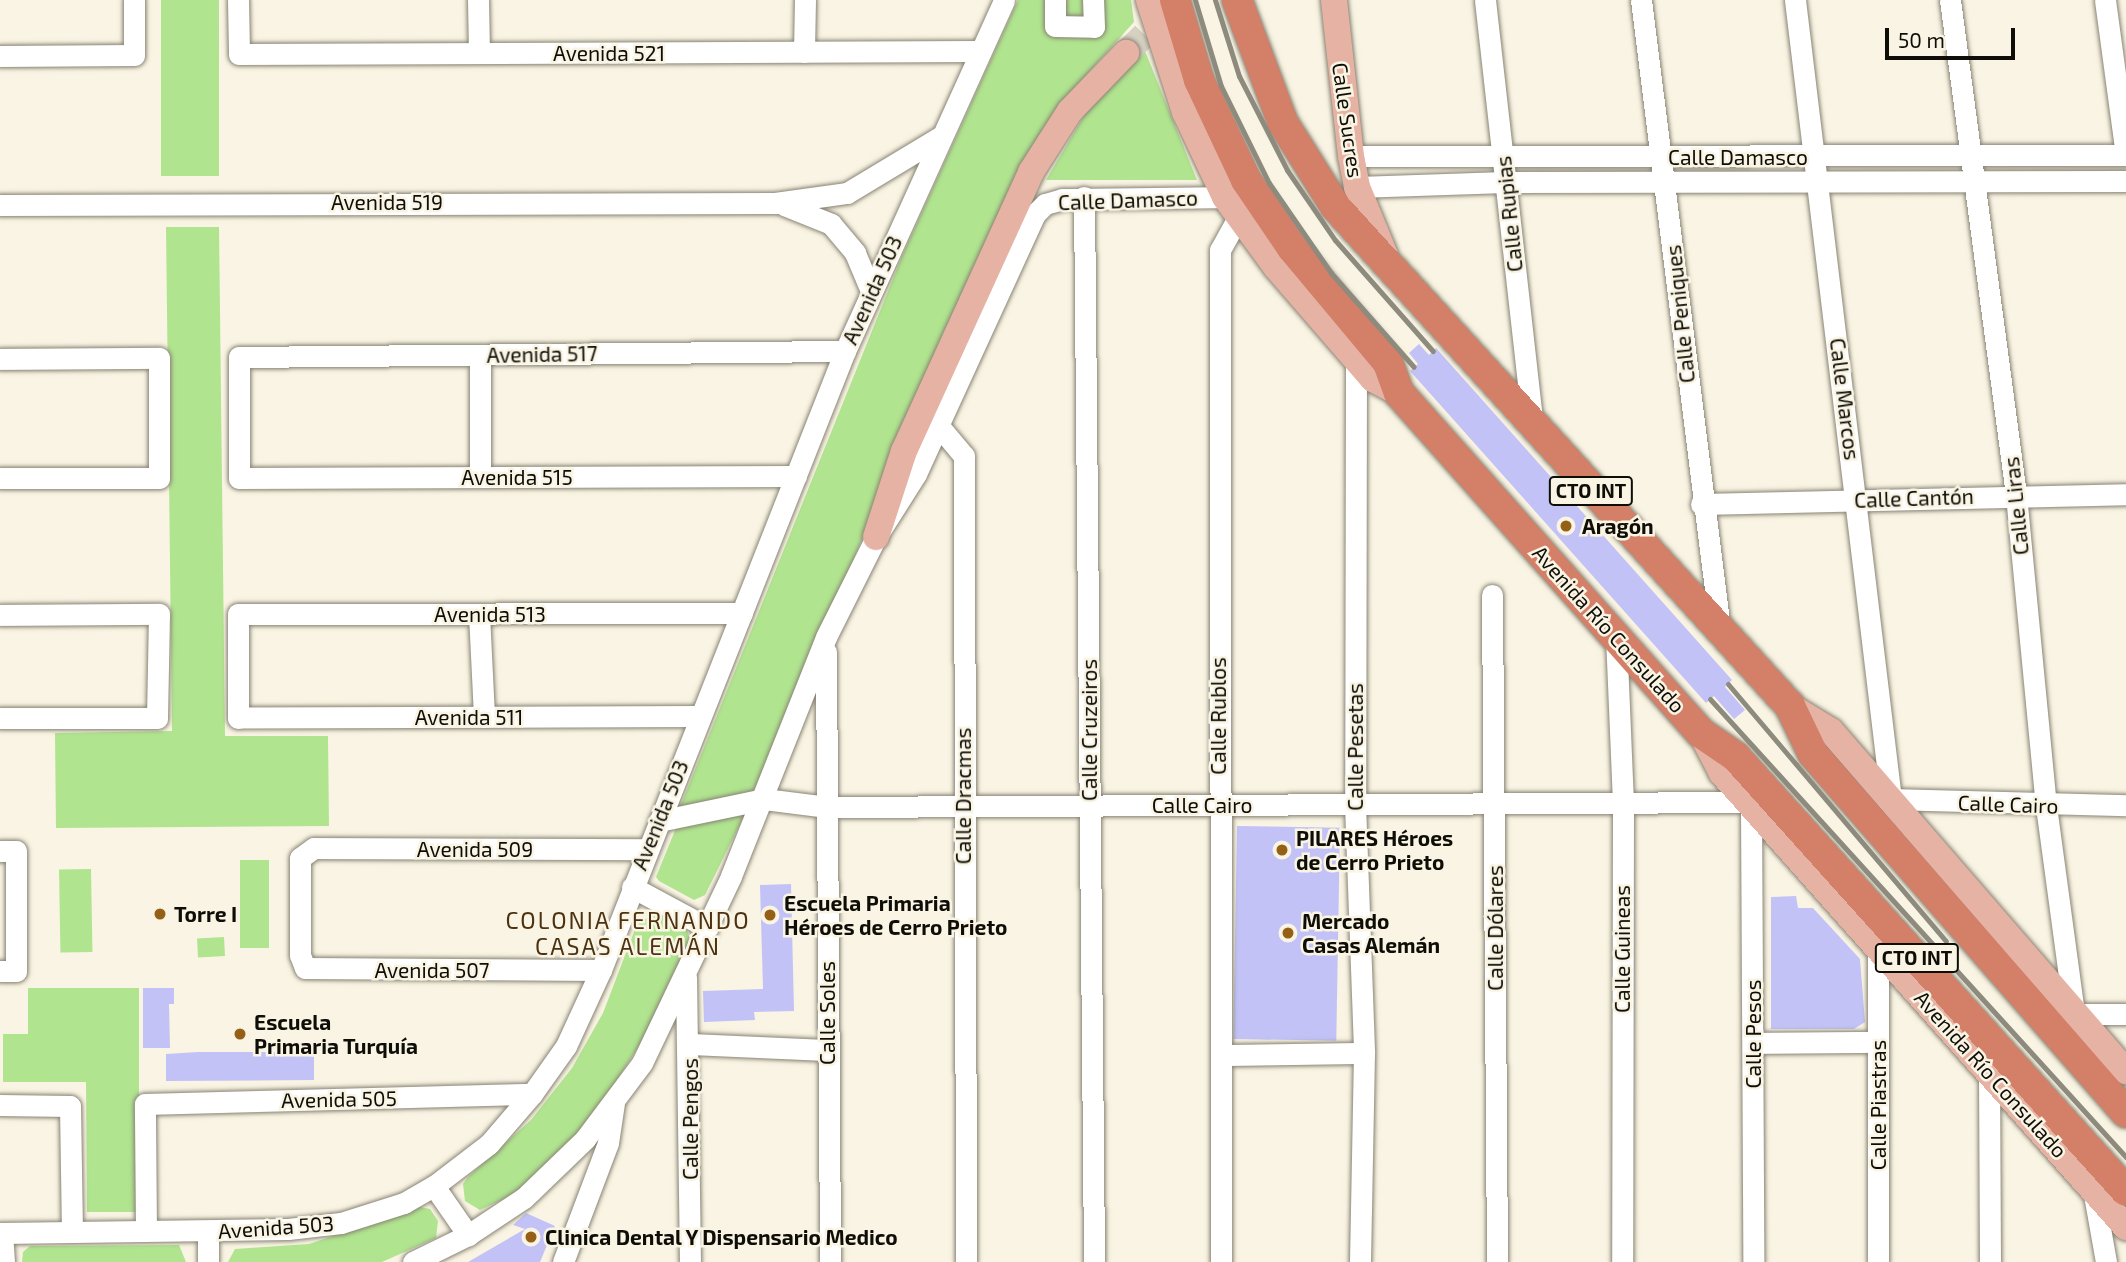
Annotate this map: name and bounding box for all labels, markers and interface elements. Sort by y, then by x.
scale bar [1888,14,2018,58]
text: 50 m [1898,27,1945,52]
street label: Avenida 521 [553,40,665,66]
street label: Calle Sucres [1327,61,1369,179]
street label: Calle Damasco [1668,144,1808,170]
street label: Calle Rupias [1490,155,1528,273]
street label: Calle Damasco [1058,185,1198,215]
street label: Avenida 519 [331,189,443,215]
street label: Avenida 503 [837,232,907,348]
street label: Calle Peniques [1660,244,1700,384]
street label: Calle Marcos [1825,337,1865,461]
street label: Avenida 517 [486,340,598,368]
street label: Calle Liras [1998,456,2034,556]
street label: Avenida 515 [461,464,573,490]
road number: CTO INT [1547,476,1635,506]
street label: Calle Cantón [1854,483,1974,513]
place label: Aragón [1582,513,1654,539]
marker: Aragón [1556,516,1576,536]
street label: Avenida Río Consulado [1527,540,1691,718]
street label: Avenida 513 [434,601,546,627]
street label: Calle Rublos [1205,657,1231,775]
street label: Calle Cruzeiros [1076,659,1102,801]
street label: Calle Pesetas [1342,683,1368,811]
street label: Avenida 511 [415,704,523,730]
street label: Calle Dracmas [950,728,976,864]
street label: Avenida 503 [627,756,693,874]
street label: Calle Cairo [1957,790,2059,818]
street label: Calle Cairo [1152,792,1252,818]
place label: PILARES Héroes de Cerro Prieto [1296,825,1453,875]
street label: Avenida 509 [417,836,533,862]
marker: PILARES Héroes de Cerro Prieto [1274,842,1290,858]
street label: Calle Dólares [1482,865,1508,991]
street label: Calle Guineas [1609,885,1635,1013]
place label: Escuela Primaria Héroes de Cerro Prieto [784,890,1007,940]
place label: Torre I [174,901,237,927]
marker: Torre I [152,906,168,922]
district label: COLONIA FERNANDO CASAS ALEMÁN [507,906,749,960]
marker: Escuela Primaria Héroes de Cerro Prieto [762,907,778,923]
place label: Mercado Casas Alemán [1302,908,1441,958]
marker: Mercado Casas Alemán [1280,925,1296,941]
road number: CTO INT [1873,942,1961,974]
street label: Avenida 507 [374,957,490,983]
street label: Calle Soles [814,961,840,1065]
street label: Calle Pesos [1740,980,1766,1088]
street label: Avenida Río Consulado [1909,985,2073,1163]
place label: Escuela Primaria Turquía [254,1009,418,1059]
marker: Escuela Primaria Turquía [232,1026,248,1042]
street label: Calle Piastras [1865,1040,1891,1170]
street label: Calle Pengos [677,1058,703,1180]
street label: Avenida 505 [281,1085,397,1113]
street label: Avenida 503 [217,1210,335,1244]
place label: Clinica Dental Y Dispensario Medico [545,1224,899,1250]
marker: Clinica Dental Y Dispensario Medico [523,1229,539,1245]

